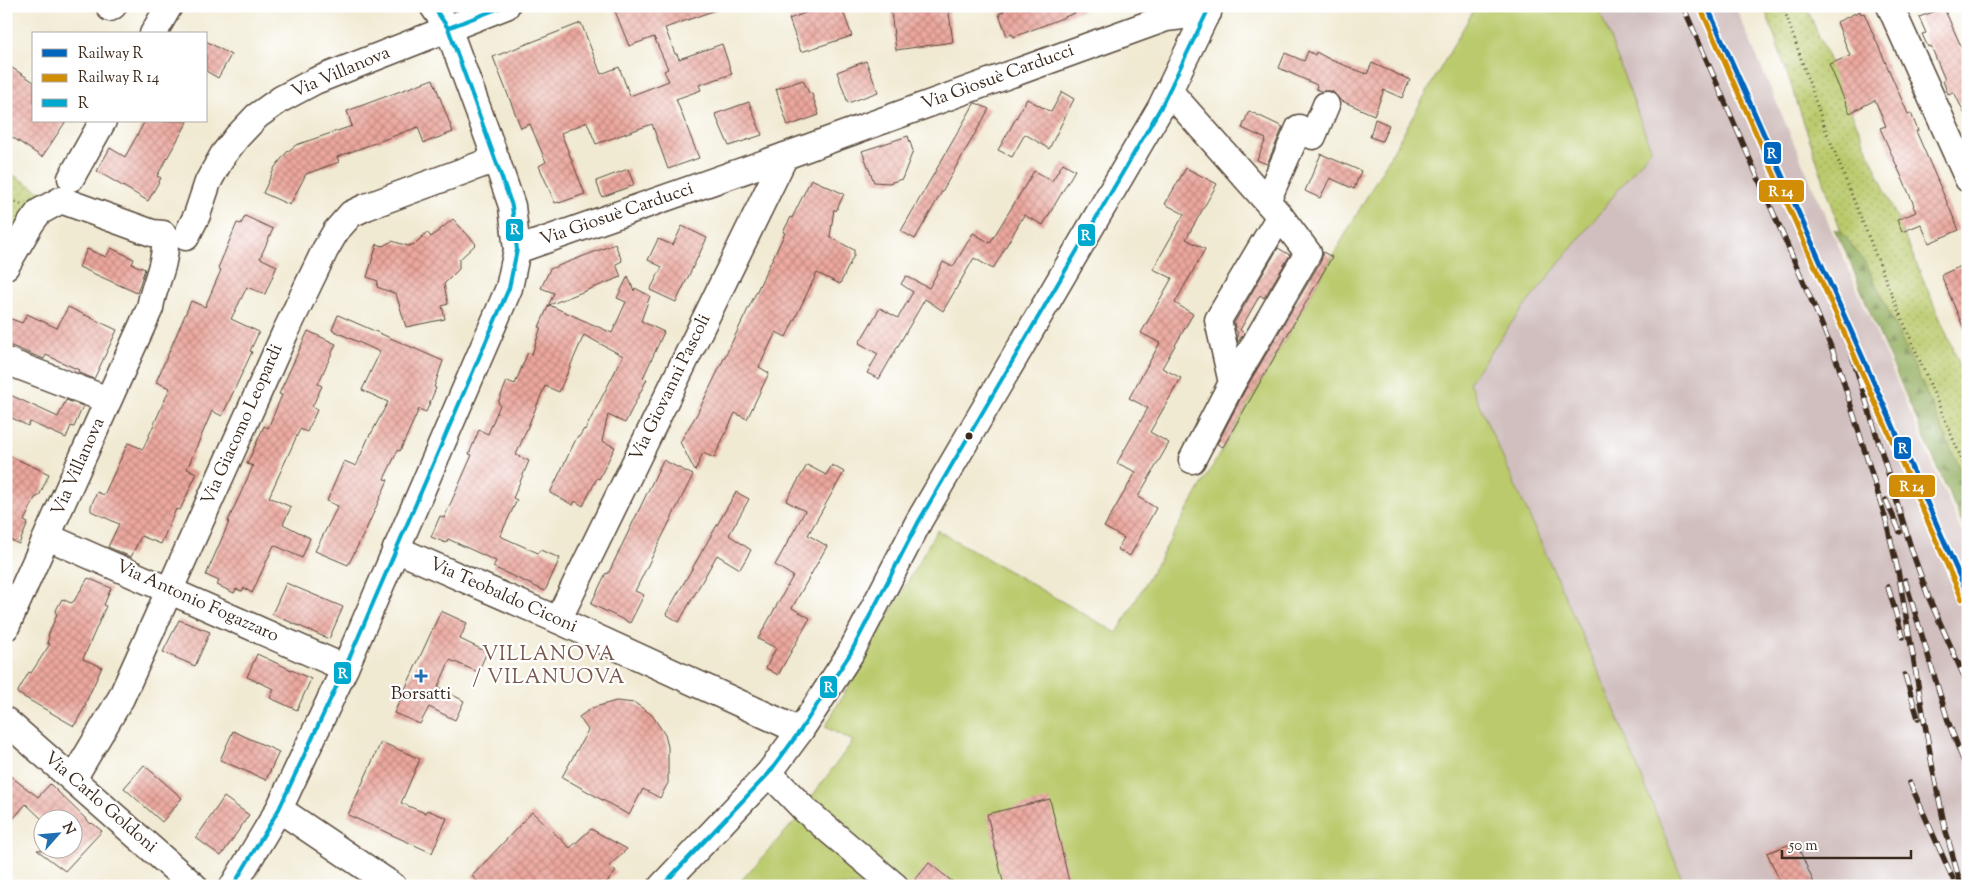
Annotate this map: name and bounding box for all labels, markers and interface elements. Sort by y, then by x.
legend [32,32,208,122]
street label: Via Giosuè Carducci [918,38,1078,118]
street label: Via Villanova [288,40,394,106]
text: Railway R [78,44,144,65]
text: Railway R 14 [78,68,160,89]
text: R [78,94,89,115]
line badge: R [1763,141,1782,165]
text: R [1767,145,1778,165]
street label: Via Giosuè Carducci [537,177,697,253]
line badge: R 14 [1758,179,1805,203]
text: R 14 [1769,183,1793,203]
line badge: R [505,218,524,242]
text: R [510,221,521,241]
line badge: R [1077,223,1096,247]
text: R [1081,227,1092,247]
street label: Via Giovanni Pascoli [624,310,718,466]
street label: Via Giacomo Leopardi [196,340,290,510]
street label: Via Villanova [46,414,112,520]
unlabelled marker [964,431,974,441]
line badge: R [1893,436,1912,460]
text: R [1898,440,1909,460]
line badge: R 14 [1888,474,1936,498]
text: R 14 [1900,478,1924,498]
street label: Via Teobaldo Ciconi [425,552,581,640]
street label: Via Antonio Fogazzaro [111,554,283,650]
district label: VILLANOVA / VILANUOVA [473,641,625,693]
line badge: R [333,661,352,685]
text: R [338,665,349,685]
marker: Borsatti [415,670,427,682]
line badge: R [819,675,838,699]
text: R [824,679,835,699]
place label: Borsatti [391,682,451,708]
street label: Via Carlo Goldoni [37,746,163,860]
north arrow [32,810,82,860]
text: N [56,819,79,839]
scale bar [1782,827,1910,859]
text: 50 m [1788,836,1818,857]

